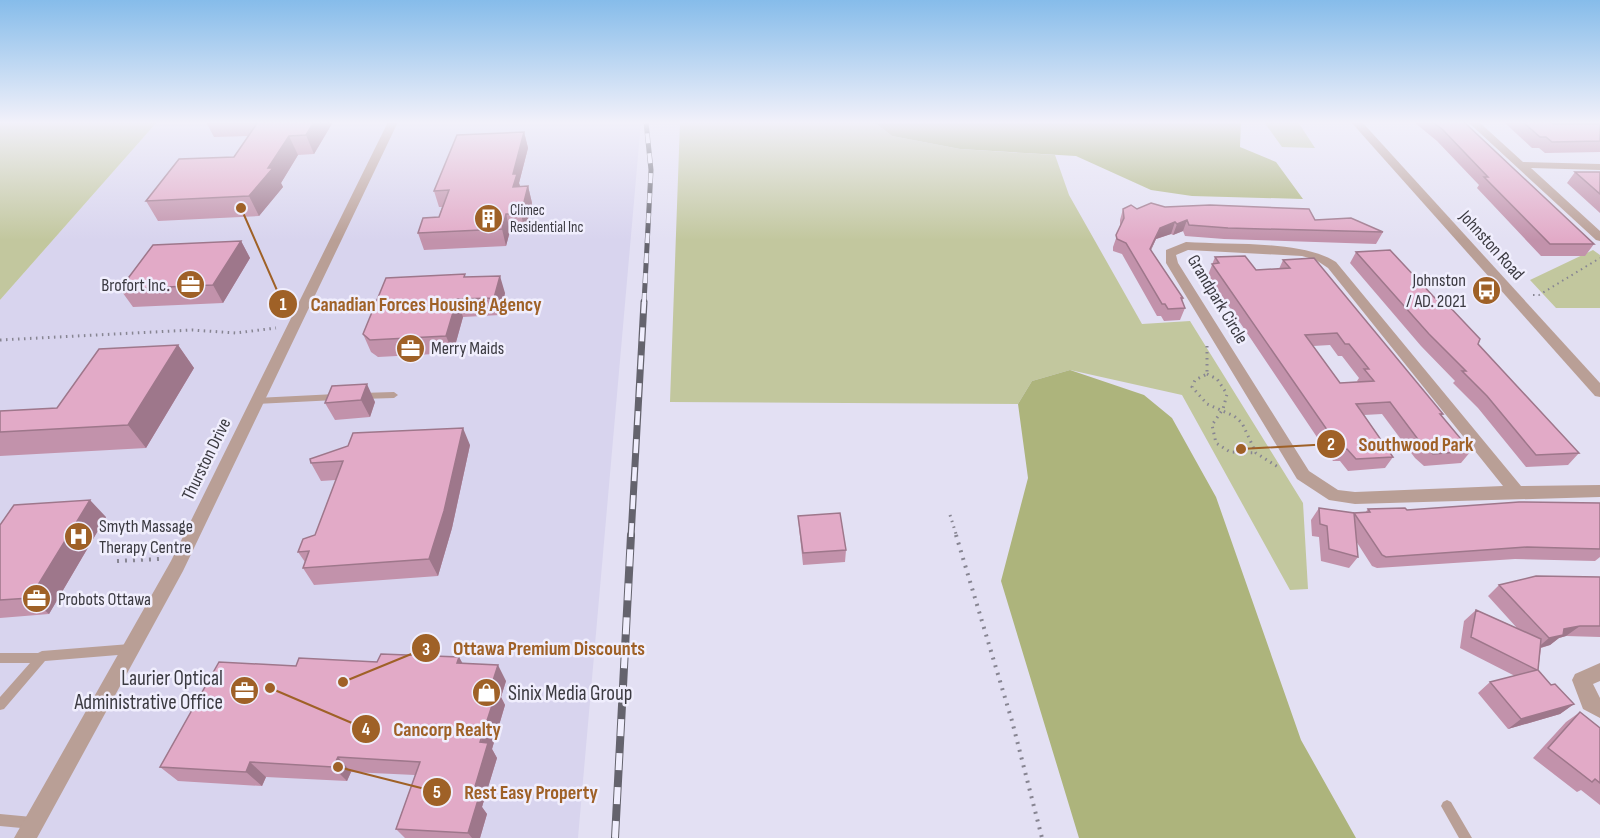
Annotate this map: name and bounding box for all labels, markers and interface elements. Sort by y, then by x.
place label: Climec Residential Inc [510,201,584,237]
building icon: Climec Residential Inc [473,203,505,235]
street label: Johnston Road [1454,205,1528,284]
street label: Grandpark Circle [1183,251,1252,348]
office icon: Brofort Inc. [175,269,207,301]
place label: Johnston / AD. 2021 [1406,270,1467,312]
bus stop icon: Johnston / AD. 2021 [1471,274,1503,306]
place label: Brofort Inc. [101,275,170,296]
callout: Canadian Forces Housing Agency [268,285,553,323]
text: Canadian Forces Housing Agency [310,293,542,317]
text: 1 [279,294,287,315]
office icon: Merry Maids [394,332,426,364]
place label: Merry Maids [431,338,504,359]
street label: Thurston Drive [178,415,235,504]
callout: Southwood Park [1316,425,1485,463]
text: Southwood Park [1359,433,1474,457]
text: 2 [1327,434,1335,455]
place label: Smyth Massage Therapy Centre [99,516,193,558]
hospital icon: Smyth Massage Therapy Centre [62,520,94,552]
office icon: Probots Ottawa [21,583,53,615]
place label: Probots Ottawa [58,589,151,610]
callout: Ottawa Premium Discounts [411,629,657,667]
text: Ottawa Premium Discounts [453,637,645,661]
text: 3 [422,639,430,660]
place label: Laurier Optical Administrative Office [73,666,223,715]
office icon: Laurier Optical Administrative Office [228,674,260,706]
shop icon: Sinix Media Group [471,677,503,709]
place label: Sinix Media Group [508,681,632,706]
callout: Cancorp Realty [351,710,513,748]
text: Cancorp Realty [393,718,502,742]
text: 4 [362,719,371,740]
callout: Rest Easy Property [422,773,610,811]
text: Rest Easy Property [464,781,599,805]
text: 5 [433,782,441,803]

